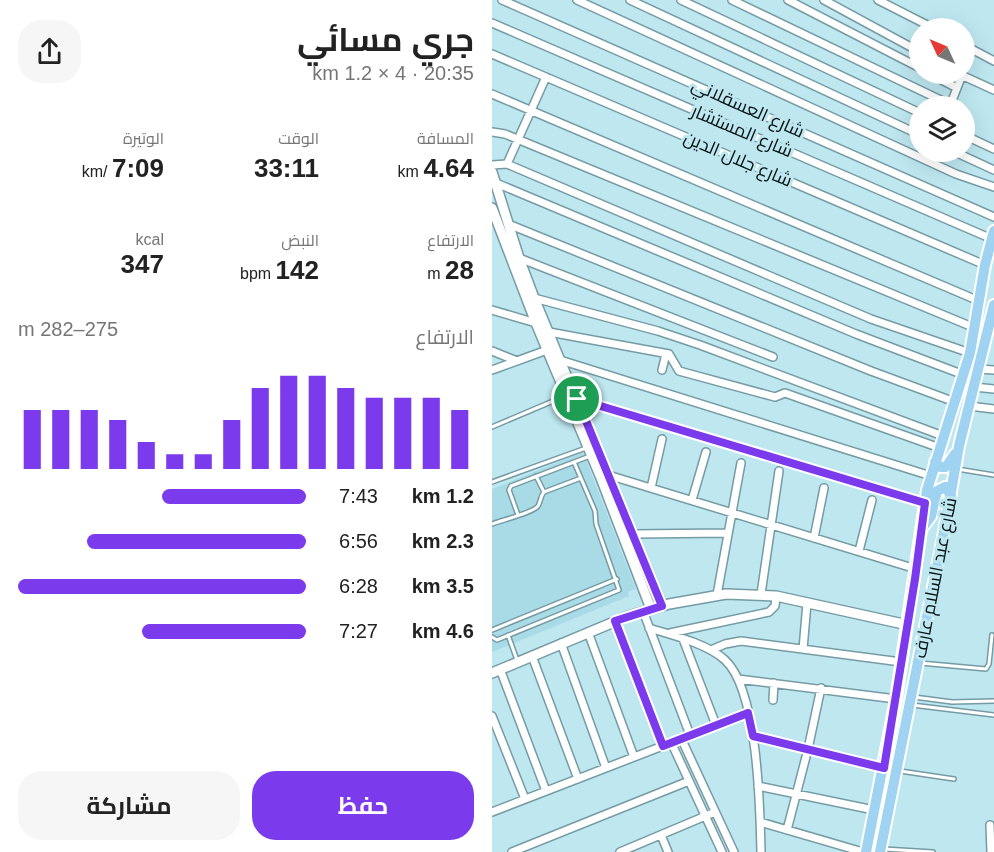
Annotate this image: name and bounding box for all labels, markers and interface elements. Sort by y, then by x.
north arrow [909,18,975,84]
map controls [909,18,975,162]
button: share [18,20,81,83]
text: جري مسائي [297,21,474,58]
text: 20:35 · 4 × 1.2 km [312,62,474,84]
street label: شارع العسقلاني [687,74,807,145]
button: layers [909,96,975,162]
street label: شارع المستشار [687,100,796,163]
street label: شارع جلال الدين [680,127,795,193]
text: الوتيرة [123,130,164,147]
text: الوقت [278,130,319,147]
text: المسافة [417,130,474,147]
text: 7:09 [112,153,164,183]
text: 33:11 [254,153,319,183]
text: 4.64 [423,153,474,183]
text: /km [82,163,112,180]
text: km [398,163,423,180]
text: kcal [136,231,164,248]
text: النبض [281,232,319,249]
text: الارتفاع [427,232,474,249]
text: 347 [121,249,164,279]
text: 142 [276,255,319,285]
text: 28 [445,255,474,285]
text: bpm [240,265,276,282]
text: m [427,265,445,282]
text: 275–282 m [18,318,118,340]
text: الارتفاع [415,326,474,348]
pin [551,373,602,424]
icon: arrive [560,382,593,415]
text: 7:43 [339,485,378,507]
text: 1.2 km [412,485,474,507]
street label: شارع عبد السلام عارف [910,496,962,660]
text: 6:56 [339,530,378,552]
text: 2.3 km [412,530,474,552]
text: 6:28 [339,575,378,597]
text: 3.5 km [412,575,474,597]
text: 7:27 [339,620,378,642]
text: 4.6 km [412,620,474,642]
button: مشاركة [18,771,240,840]
button: حفظ [252,771,474,840]

